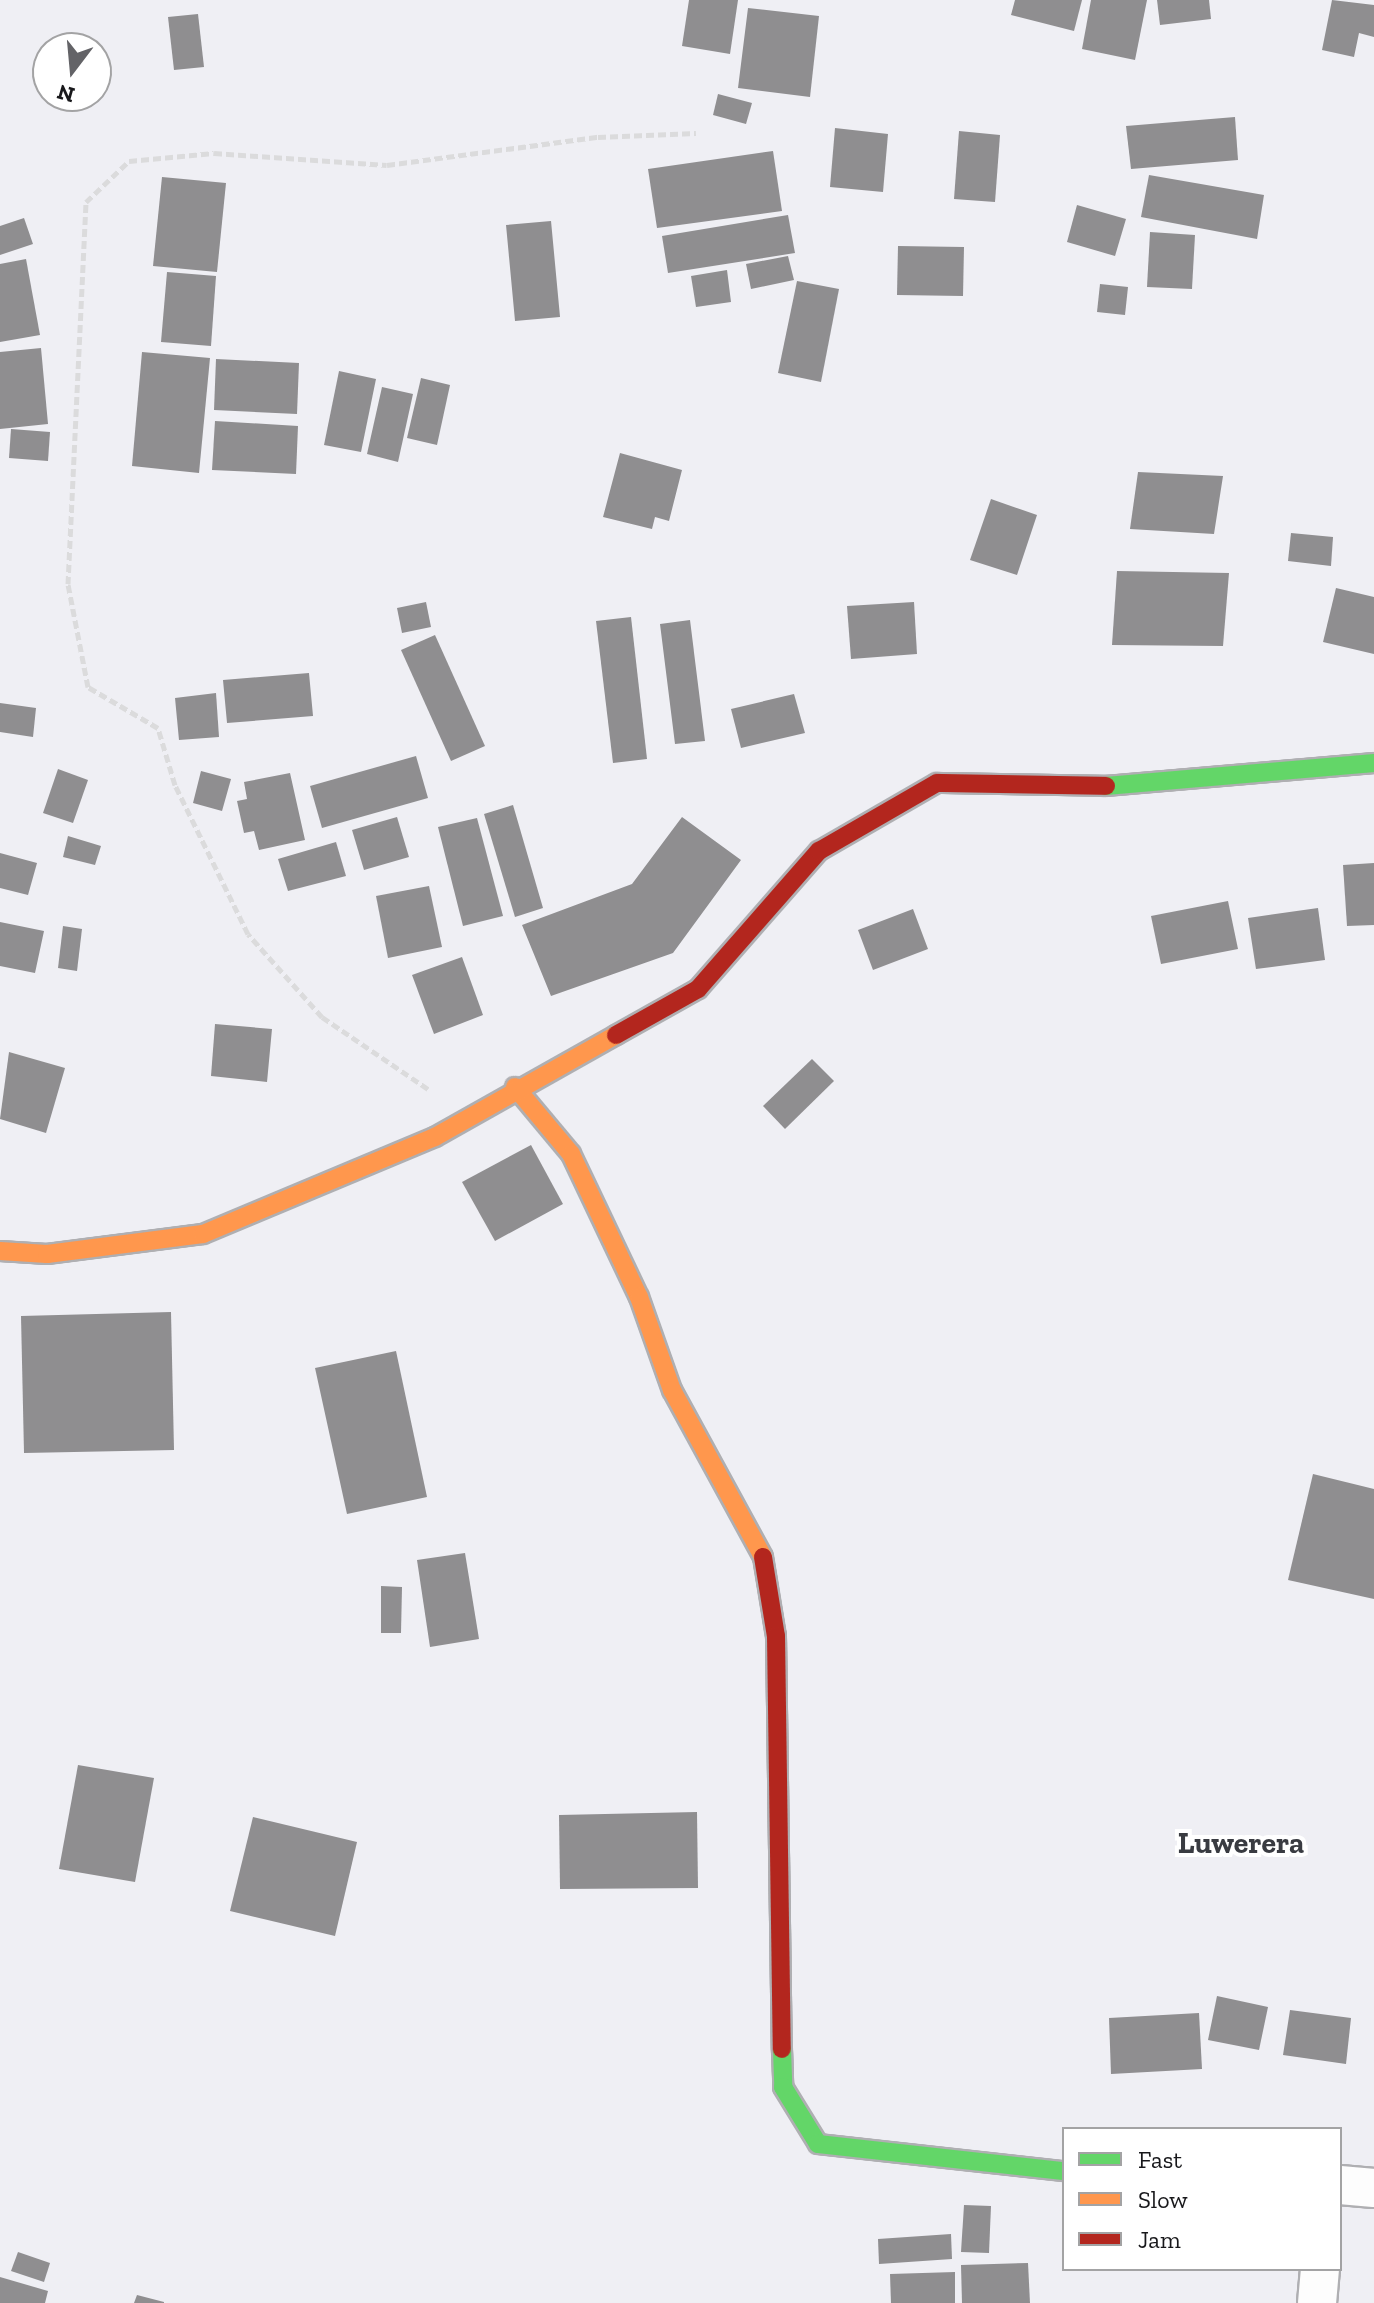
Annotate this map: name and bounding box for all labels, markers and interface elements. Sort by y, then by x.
north arrow [32,32,112,112]
text: N [54,78,78,109]
district label: Luwerera [1178,1825,1304,1861]
legend [1062,2127,1342,2271]
text: Fast [1138,2145,1182,2174]
text: Slow [1138,2185,1188,2214]
text: Jam [1138,2225,1181,2254]

